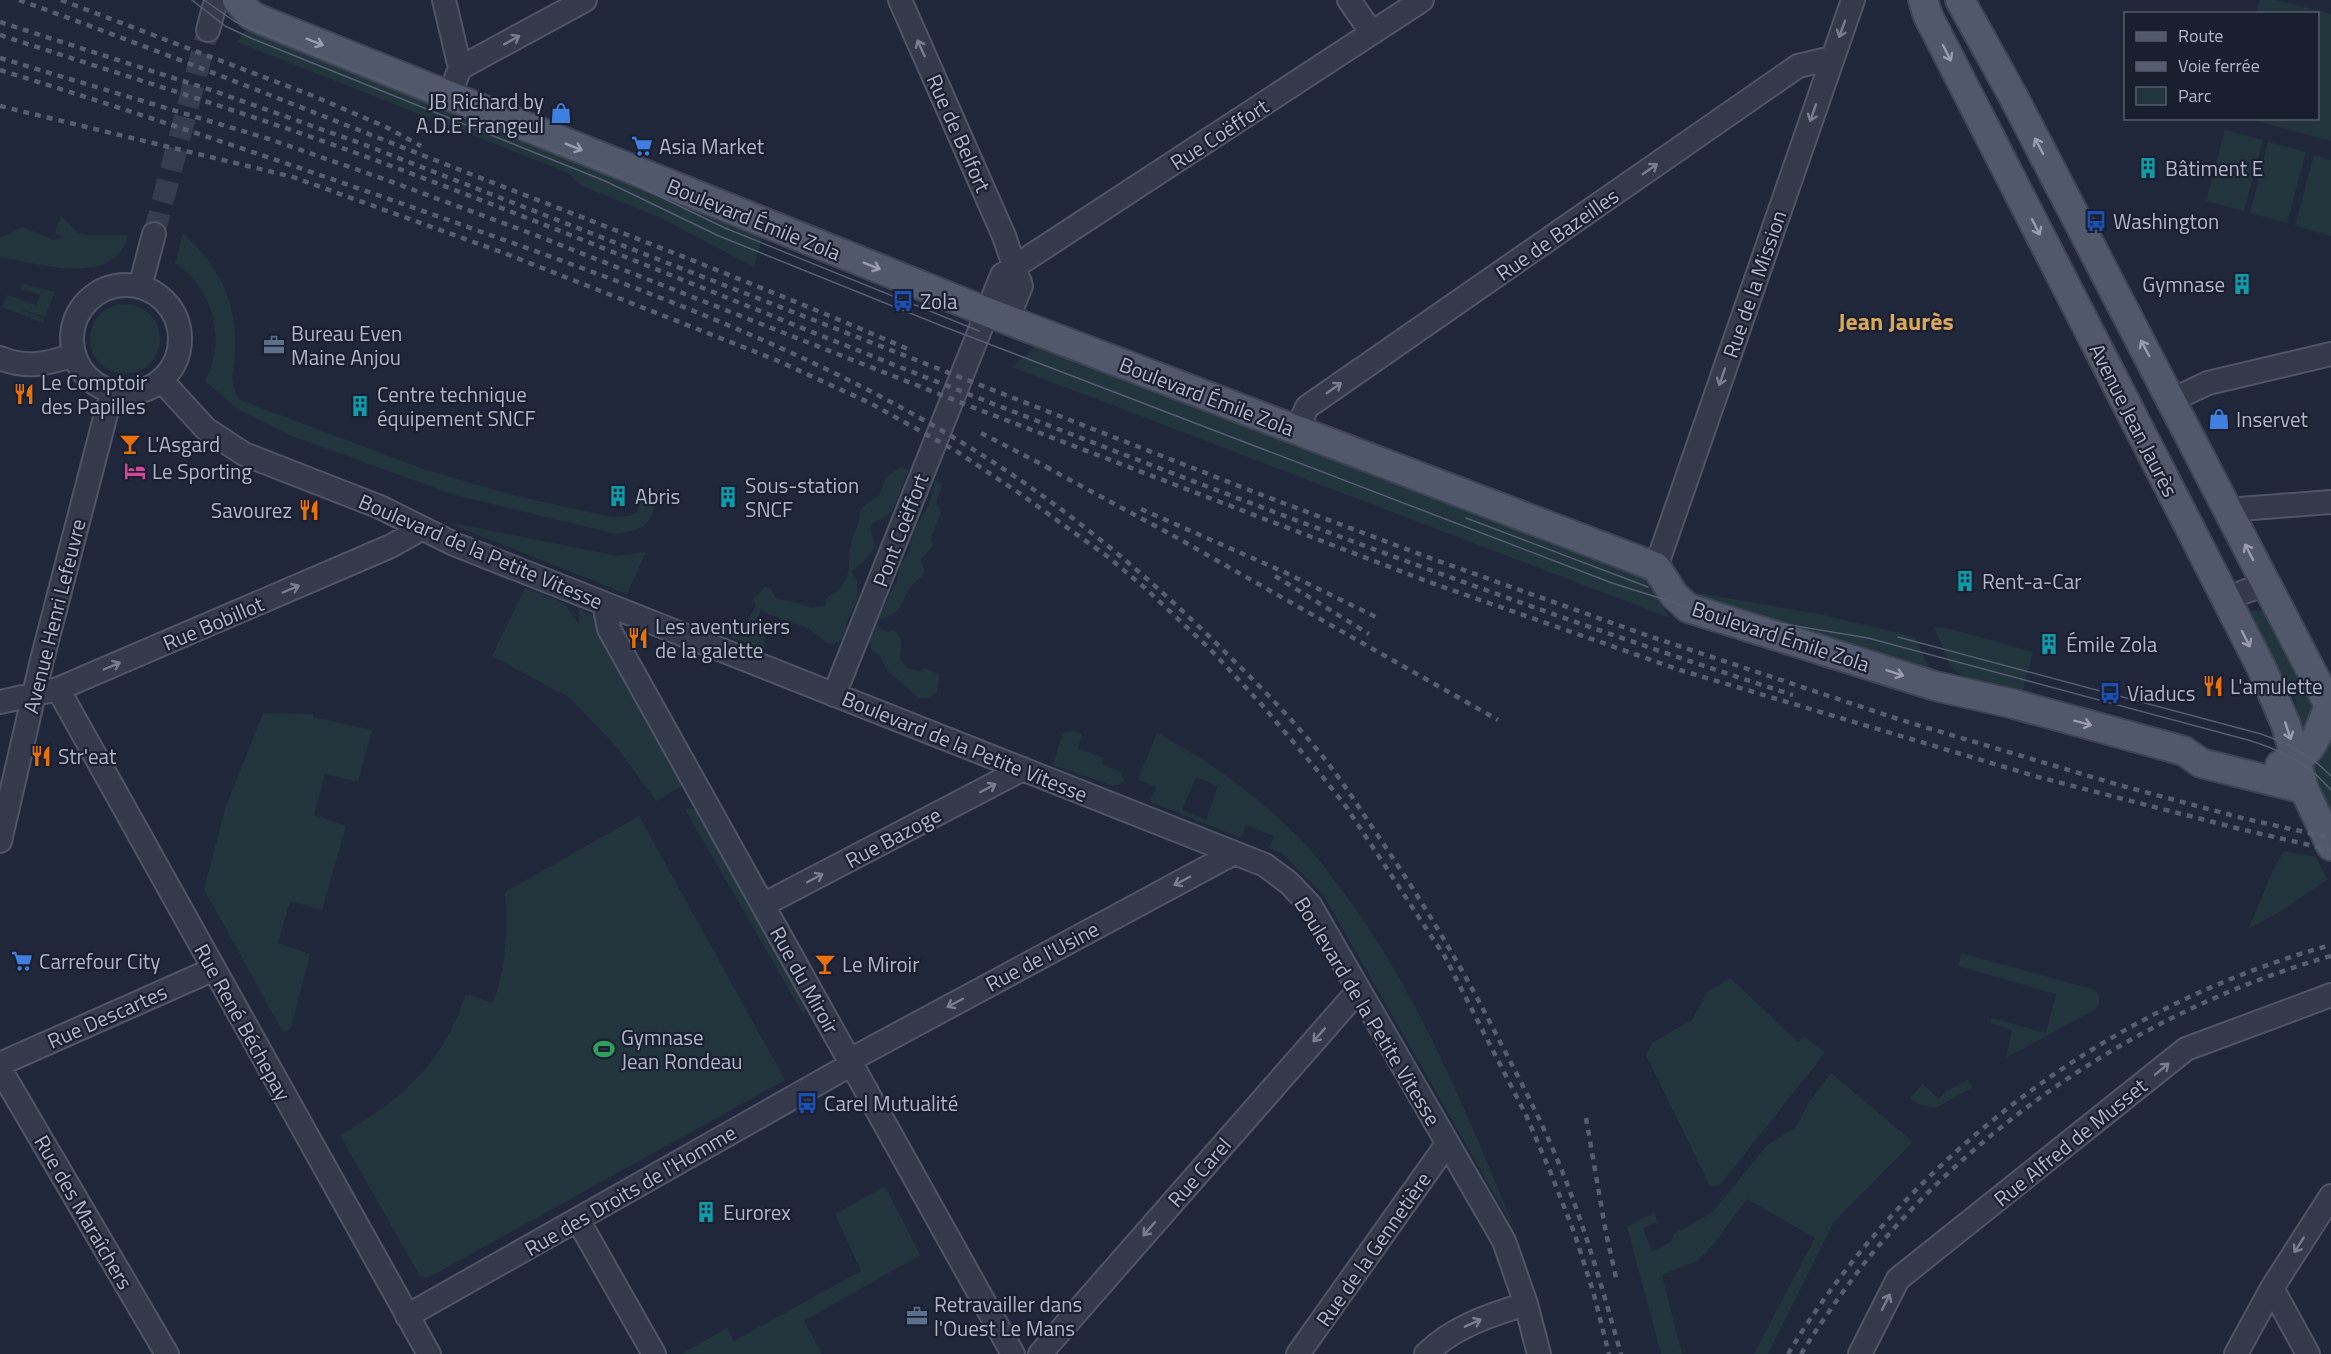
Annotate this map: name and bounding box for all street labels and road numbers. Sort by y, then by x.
street label: Rue de Belfort [919,69,1000,198]
street label: Rue Coëffort [1163,90,1275,178]
street label: Boulevard Émile Zola [662,170,846,269]
street label: Rue de Bazeilles [1489,180,1625,288]
street label: Rue de la Mission [1714,206,1794,362]
street label: Avenue Jean Jaurès [2082,338,2186,502]
street label: Boulevard Émile Zola [1115,348,1300,444]
street label: Pont Coëffort [864,468,936,591]
street label: Boulevard de la Petite Vitesse [354,485,608,617]
street label: Avenue Henri Lefeuvre [14,515,94,717]
street label: Rue Bobillot [158,587,269,659]
street label: Boulevard Émile Zola [1688,592,1874,680]
street label: Boulevard de la Petite Vitesse [837,682,1093,810]
street label: Rue Bazoge [839,798,947,876]
street label: Boulevard de la Petite Vitesse [1287,890,1449,1132]
street label: Rue de l'Usine [980,913,1104,999]
street label: Rue du Miroir [762,920,848,1040]
street label: Rue René Béchepay [187,938,299,1106]
street label: Rue Descartes [42,975,172,1057]
street label: Rue Alfred de Musset [1986,1070,2154,1214]
street label: Rue des Droits de l'Homme [518,1116,742,1264]
street label: Rue des Maraîchers [27,1129,141,1295]
street label: Rue Carel [1159,1130,1239,1214]
street label: Rue de la Gennetière [1308,1165,1438,1333]

